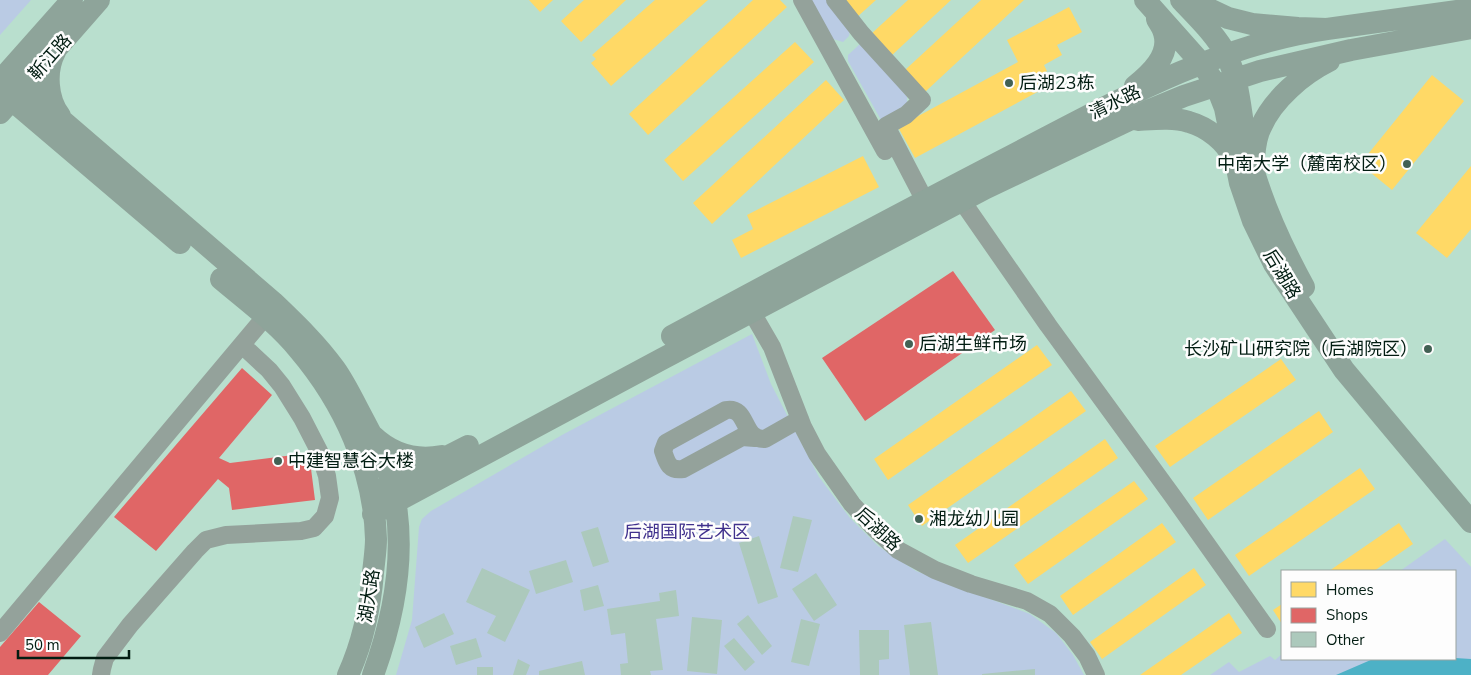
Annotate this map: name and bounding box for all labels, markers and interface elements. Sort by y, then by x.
street label: 靳江路 [23,29,77,85]
place label: 后湖23栋 [1019,71,1095,95]
marker: 后湖23栋 [1003,77,1015,89]
street label: 清水路 [1085,79,1145,125]
place label: 中南大学（麓南校区） [1217,152,1397,176]
marker: 中南大学（麓南校区） [1401,158,1413,170]
street label: 后湖路 [1258,245,1306,303]
place label: 后湖生鲜市场 [919,332,1027,356]
place label: 长沙矿山研究院（后湖院区） [1184,337,1418,361]
marker: 后湖生鲜市场 [903,338,915,350]
marker: 长沙矿山研究院（后湖院区） [1422,343,1434,355]
place label: 中建智慧谷大楼 [288,449,414,473]
marker: 中建智慧谷大楼 [272,455,284,467]
street label: 后湖路 [850,502,906,556]
place label: 湘龙幼儿园 [929,507,1019,531]
marker: 湘龙幼儿园 [913,513,925,525]
park label: 后湖国际艺术区 [624,520,750,544]
street label: 湖大路 [353,567,385,625]
legend [1281,570,1456,660]
text: Homes [1326,580,1374,600]
text: Shops [1326,605,1368,625]
scale bar [18,628,129,660]
text: Other [1326,630,1365,650]
text: 50 m [25,635,60,655]

